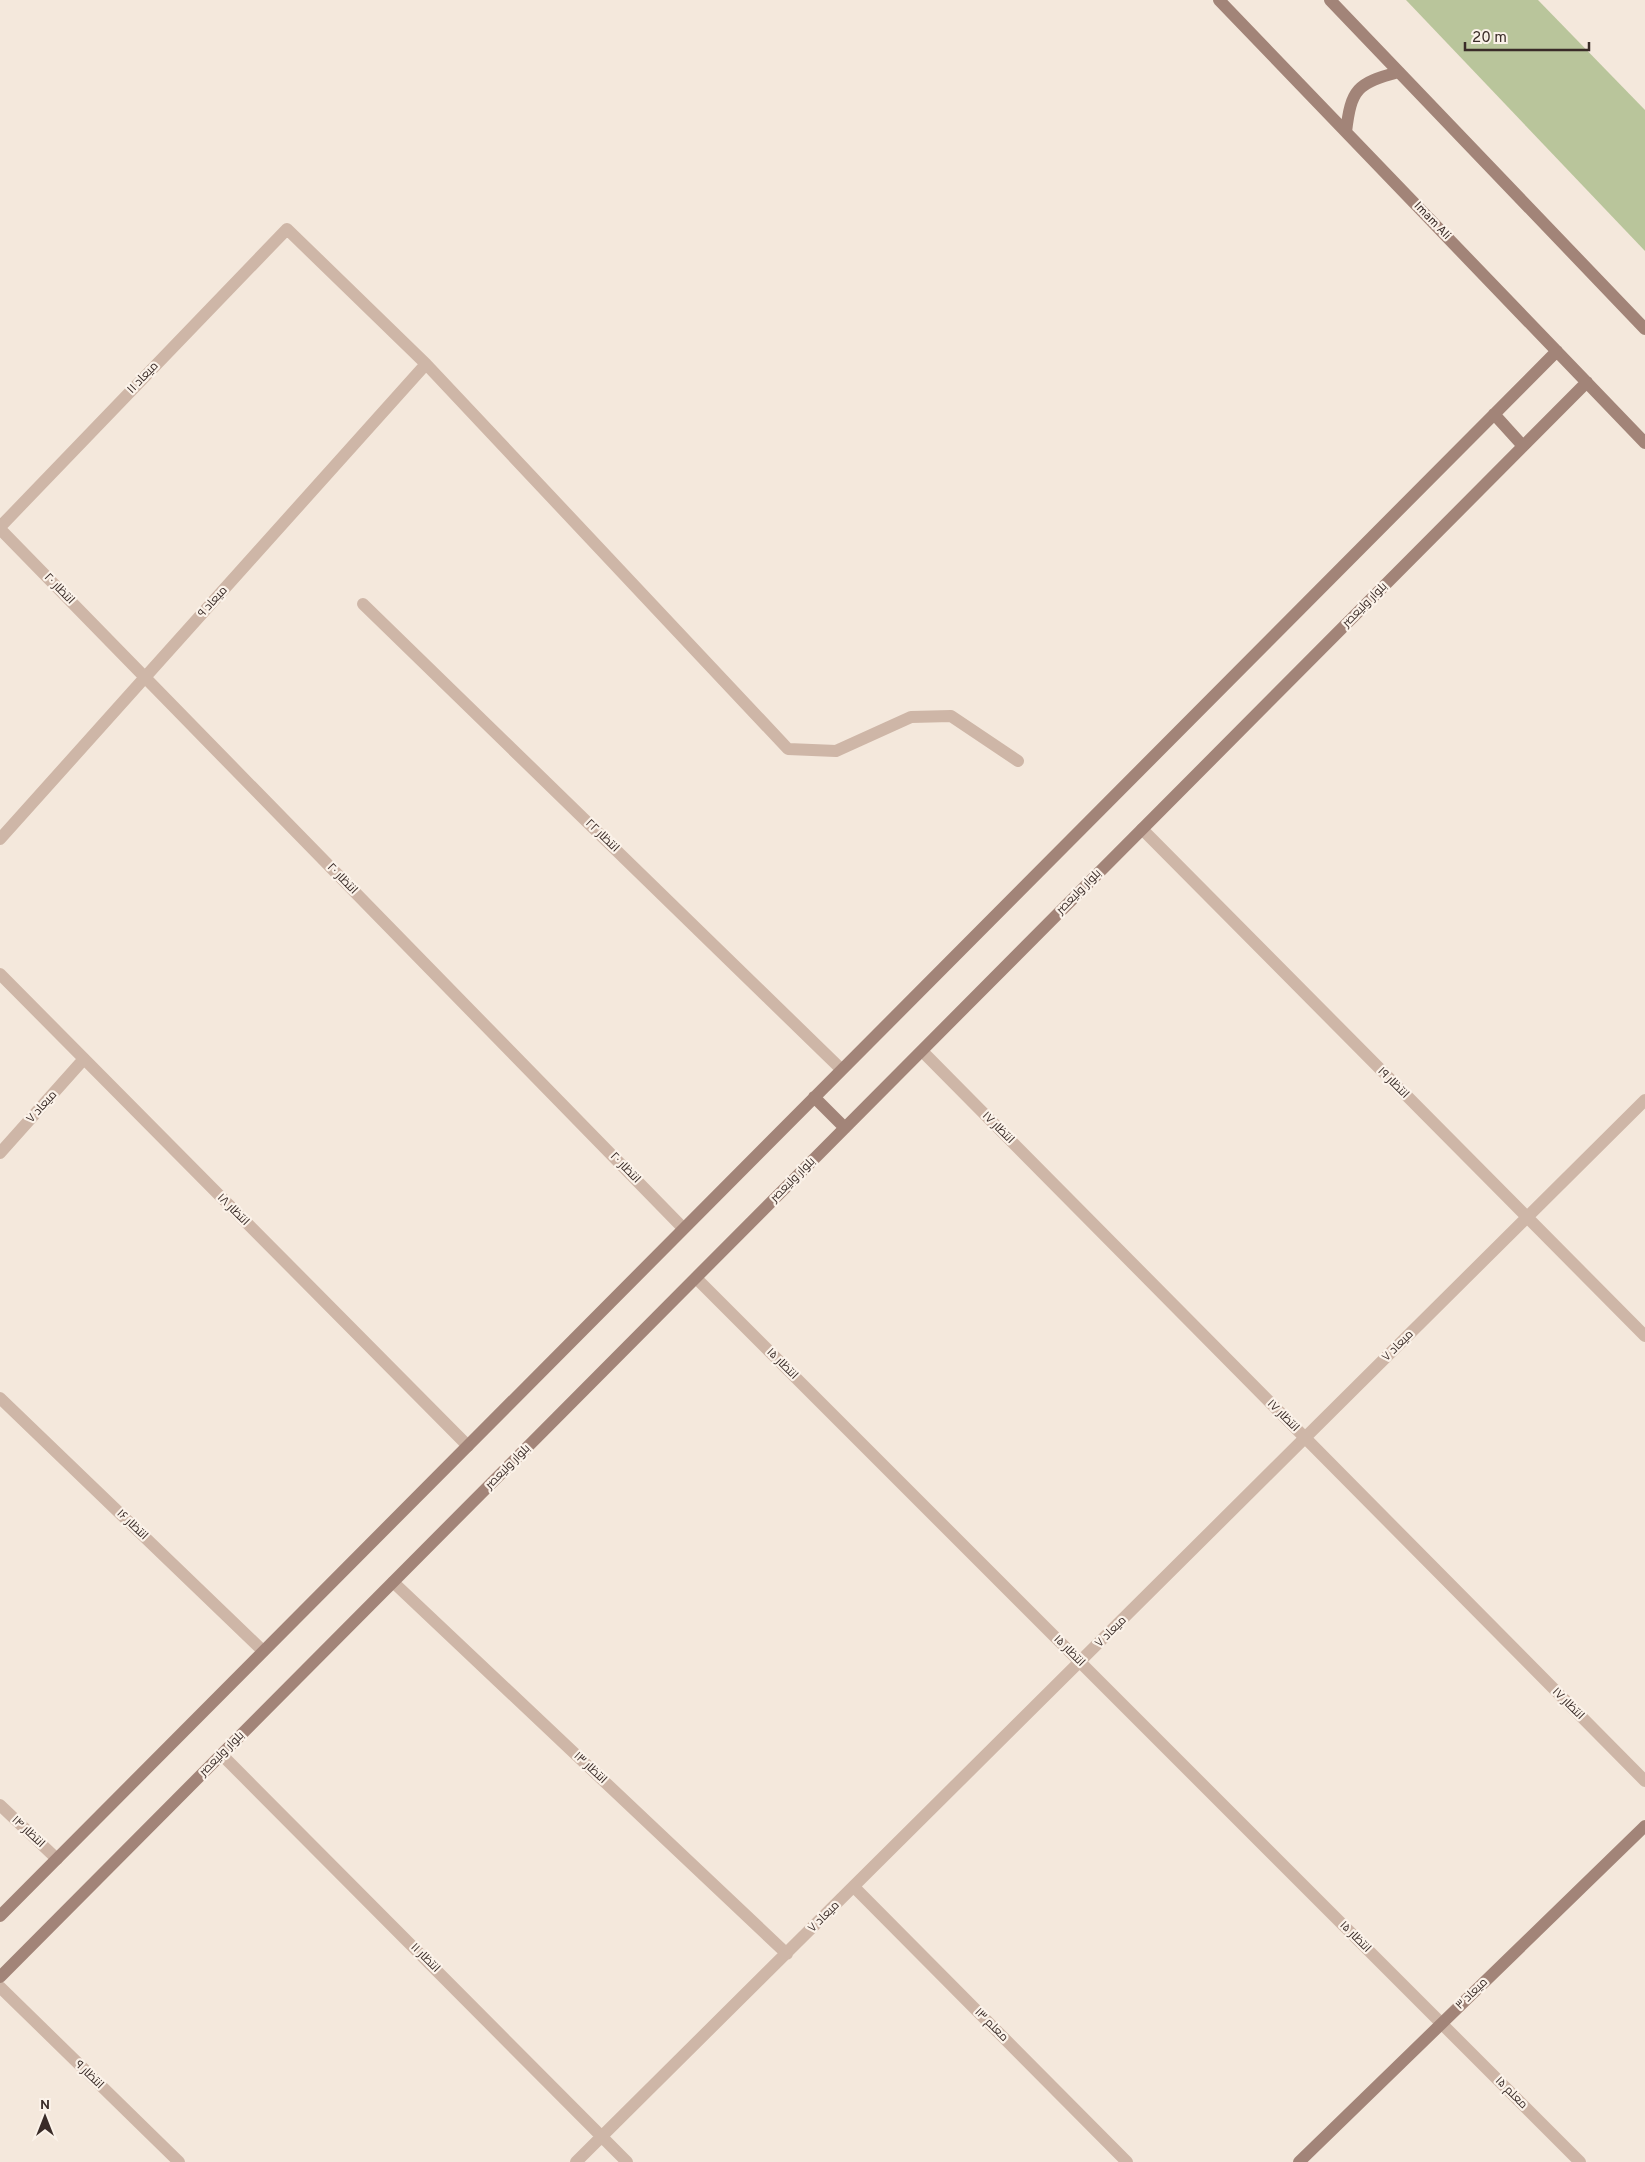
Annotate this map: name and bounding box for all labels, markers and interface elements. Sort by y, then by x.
scale bar [1465,20,1589,52]
text: 20 m [1472,29,1507,48]
street label: Imam Ali [1410,199,1454,243]
street label: میعاد ۱۱ [124,359,162,397]
street label: انتظار ۲۰ [40,570,78,608]
street label: بلوار ولیعصر [1338,579,1391,632]
street label: میعاد ۹ [195,583,231,621]
street label: انتظار ۲۲ [582,816,622,856]
street label: انتظار ۲۰ [323,860,361,898]
street label: بلوار ولیعصر [1052,866,1105,919]
street label: انتظار ۱۹ [1374,1064,1412,1102]
street label: میعاد ۷ [23,1087,61,1127]
street label: انتظار ۱۷ [978,1108,1018,1148]
street label: انتظار ۲۰ [606,1149,644,1187]
street label: بلوار ولیعصر [766,1154,819,1207]
street label: انتظار ۱۸ [213,1190,253,1230]
street label: میعاد ۷ [1379,1327,1417,1365]
street label: انتظار ۱۵ [763,1345,801,1383]
street label: انتظار ۱۷ [1263,1396,1303,1436]
street label: بلوار ولیعصر [481,1441,534,1494]
street label: انتظار ۱۶ [113,1506,151,1544]
street label: میعاد ۷ [1092,1613,1130,1651]
street label: انتظار ۱۵ [1050,1632,1088,1670]
street label: انتظار ۱۷ [1548,1684,1588,1724]
street label: بلوار ولیعصر [195,1728,248,1781]
street label: انتظار ۱۳ [570,1748,610,1788]
street label: انتظار ۱۴ [8,1812,48,1852]
street label: میعاد ۷ [805,1898,843,1936]
street label: انتظار ۱۵ [1336,1918,1374,1956]
street label: انتظار ۱۱ [407,1940,443,1976]
street label: میعاد ۳ [1452,1975,1492,2013]
street label: معلم ۱۳ [971,2005,1011,2045]
street label: انتظار ۹ [71,2057,107,2093]
street label: معلم ۱۵ [1491,2073,1531,2113]
north arrow [20,2092,70,2142]
text: N [40,2097,50,2114]

